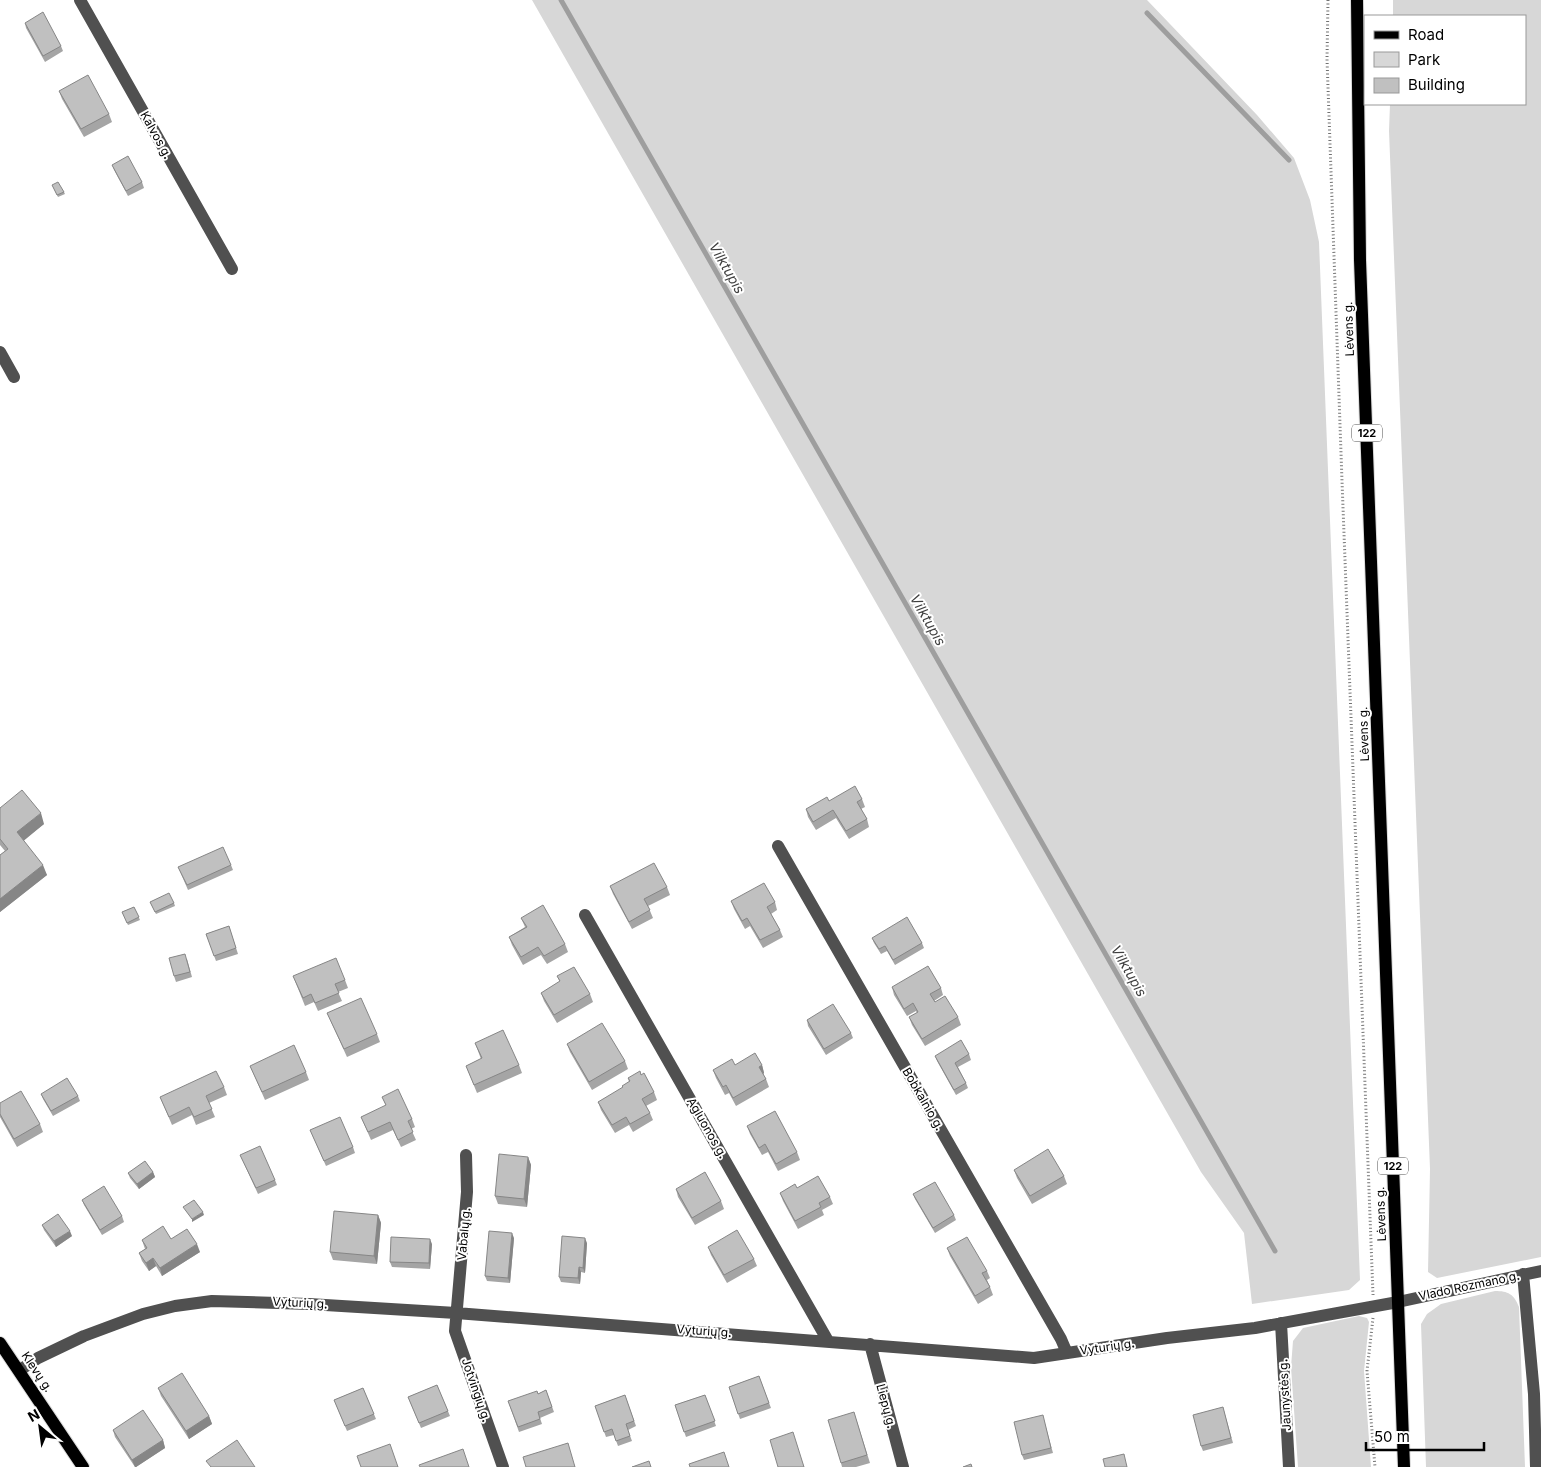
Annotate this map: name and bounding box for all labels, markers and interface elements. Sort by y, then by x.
legend [1364,15,1526,105]
text: Road [1408,25,1444,44]
text: Park [1408,50,1441,69]
text: Building [1408,75,1465,94]
street label: Kalvos g. [137,108,176,161]
water label: Vilktupis [706,239,749,296]
street label: Lėvens g. [1340,301,1357,357]
road number: 122 [1352,424,1382,442]
water label: Vilktupis [907,591,950,648]
street label: Lėvens g. [1355,706,1372,762]
water label: Vilktupis [1108,942,1151,999]
street label: Bobkalnio g. [899,1065,947,1133]
street label: Agluonos g. [684,1095,731,1161]
road number: 122 [1378,1158,1408,1174]
street label: Lėvens g. [1372,1186,1389,1242]
street label: Vabalų g. [454,1207,473,1261]
street label: Vlado Rozmano g. [1417,1267,1521,1304]
street label: Vyturių g. [272,1294,328,1311]
street label: Vyturių g. [676,1321,732,1340]
street label: Vyturių g. [1079,1335,1135,1358]
street label: Klevų g. [18,1349,56,1395]
street label: Jotvingių g. [459,1356,494,1424]
street label: Jaunystės g. [1275,1359,1294,1431]
street label: Liepų g. [873,1382,900,1430]
north arrow [15,1402,65,1452]
text: N [25,1405,42,1425]
scale bar [1366,1420,1484,1452]
text: 50 m [1374,1427,1410,1446]

